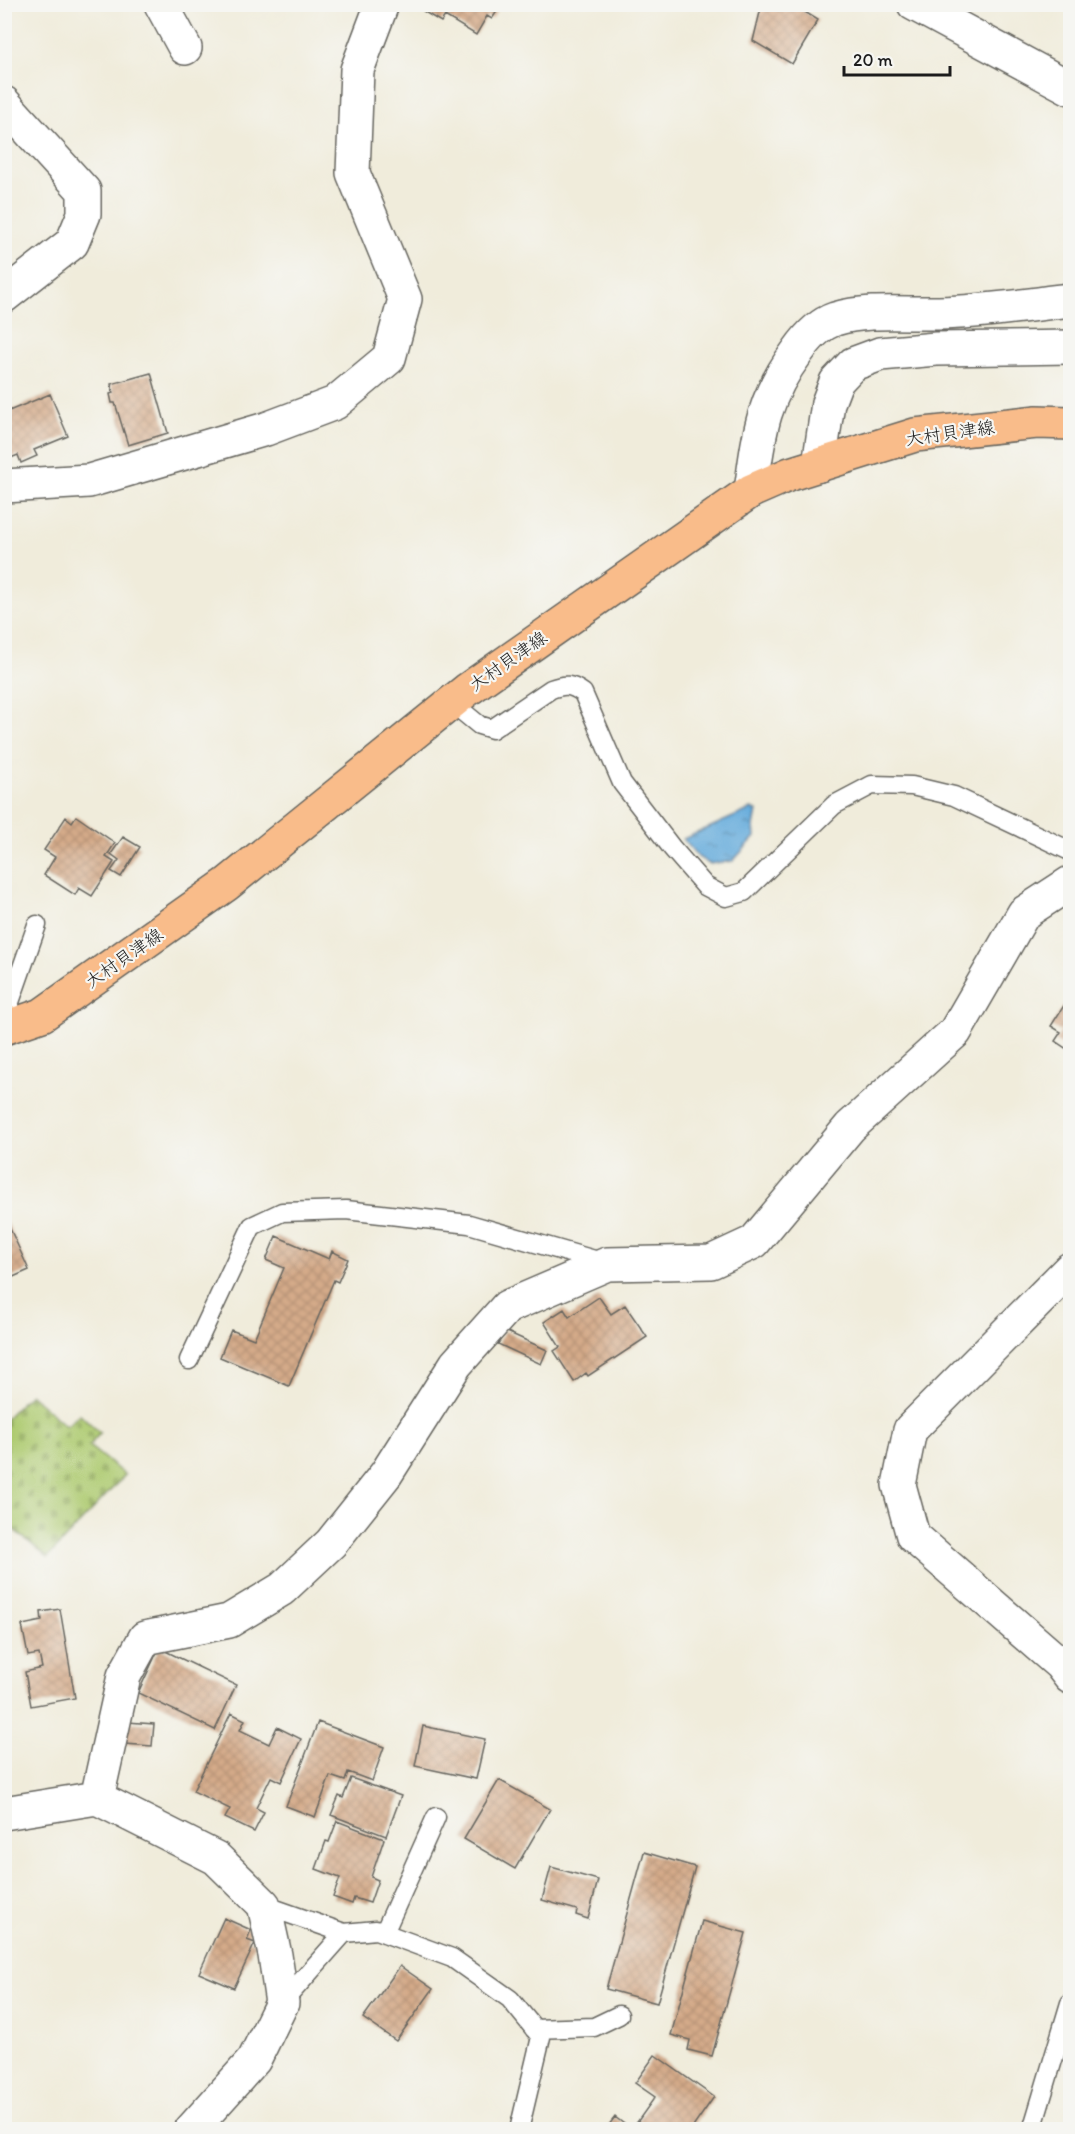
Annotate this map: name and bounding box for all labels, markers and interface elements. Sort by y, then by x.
scale bar [844,39,950,77]
text: 20 m [853,49,893,71]
street label: 大村貝津線 [904,416,996,450]
street label: 大村貝津線 [465,626,551,696]
street label: 大村貝津線 [81,923,167,993]

